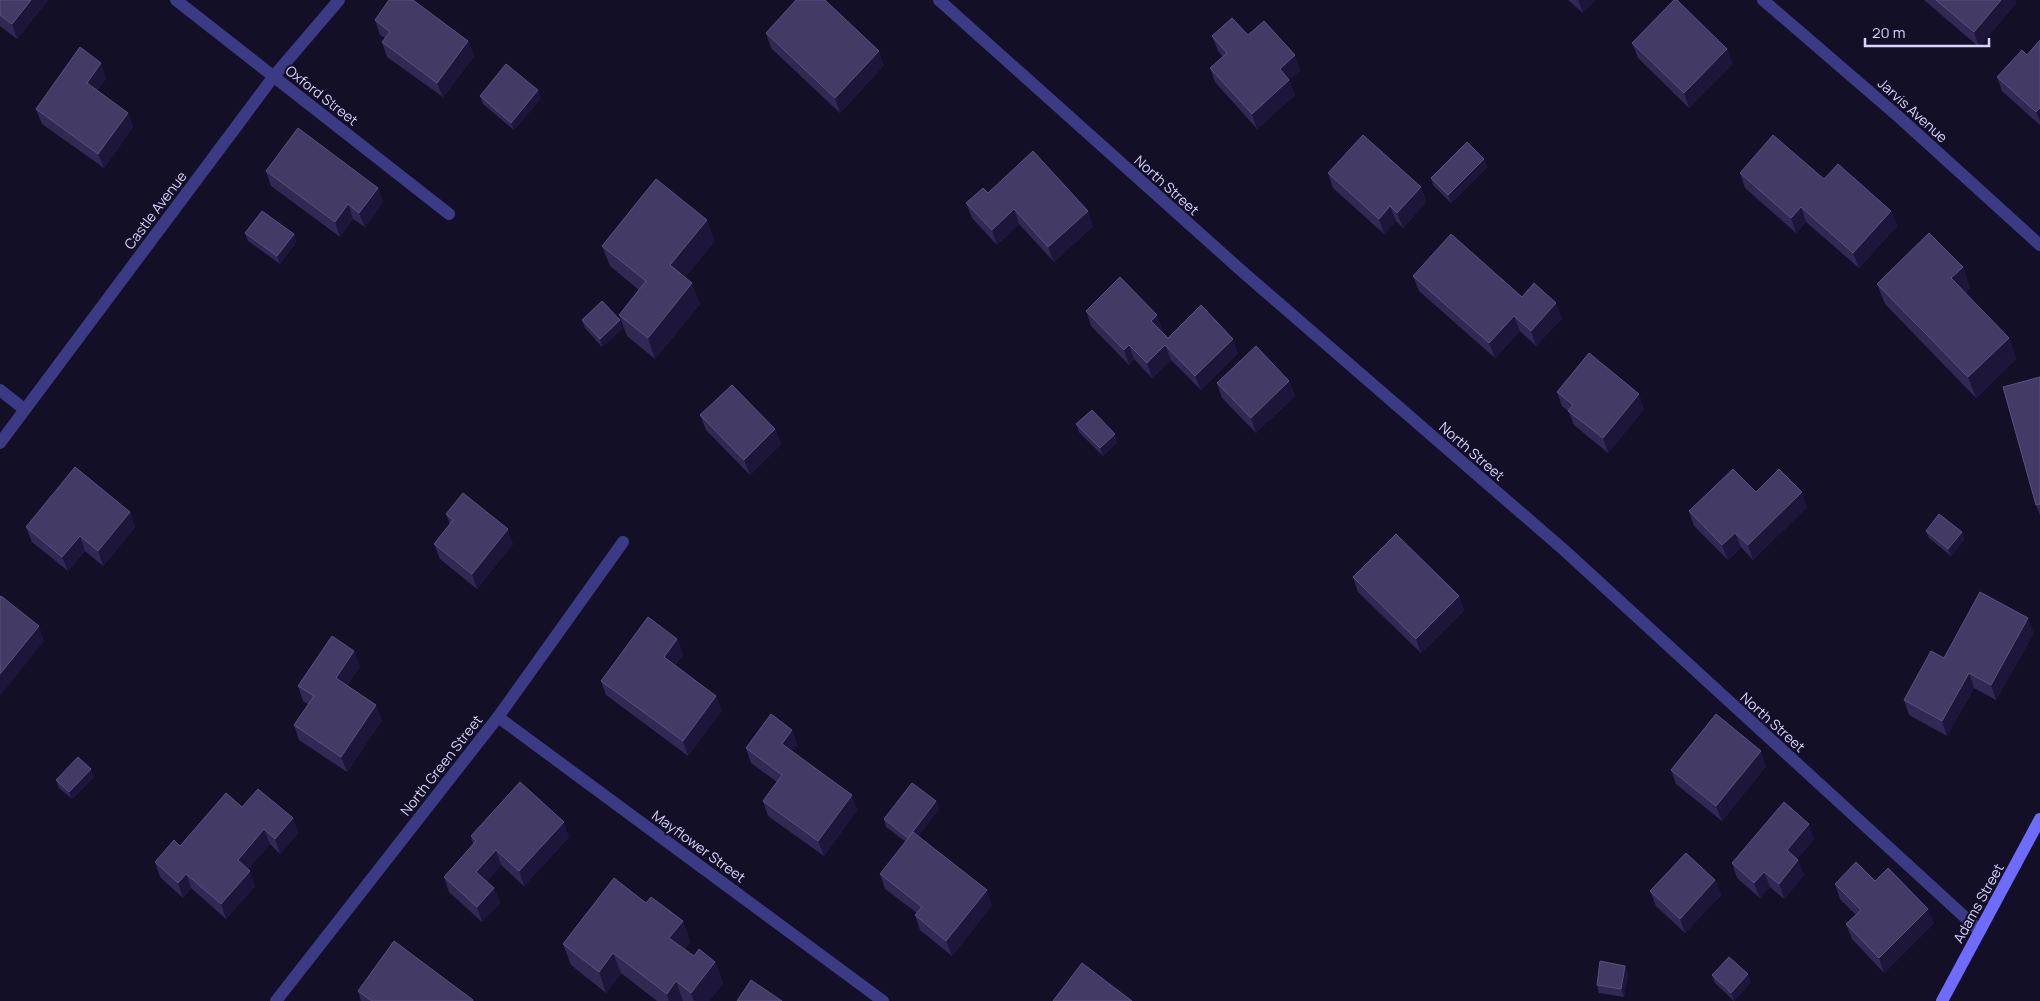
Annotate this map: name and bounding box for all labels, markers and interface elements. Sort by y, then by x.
scale bar [1865,15,1989,47]
text: 20 m [1872,22,1905,43]
street label: Oxford Street [282,61,363,130]
street label: Jarvis Avenue [1874,74,1952,146]
street label: North Street [1131,151,1204,219]
street label: Castle Avenue [119,167,191,253]
street label: North Street [1435,417,1509,485]
street label: North Street [1737,688,1810,756]
street label: North Green Street [396,710,487,819]
street label: Mayflower Street [648,806,750,887]
street label: Adams Street [1948,860,2008,946]

